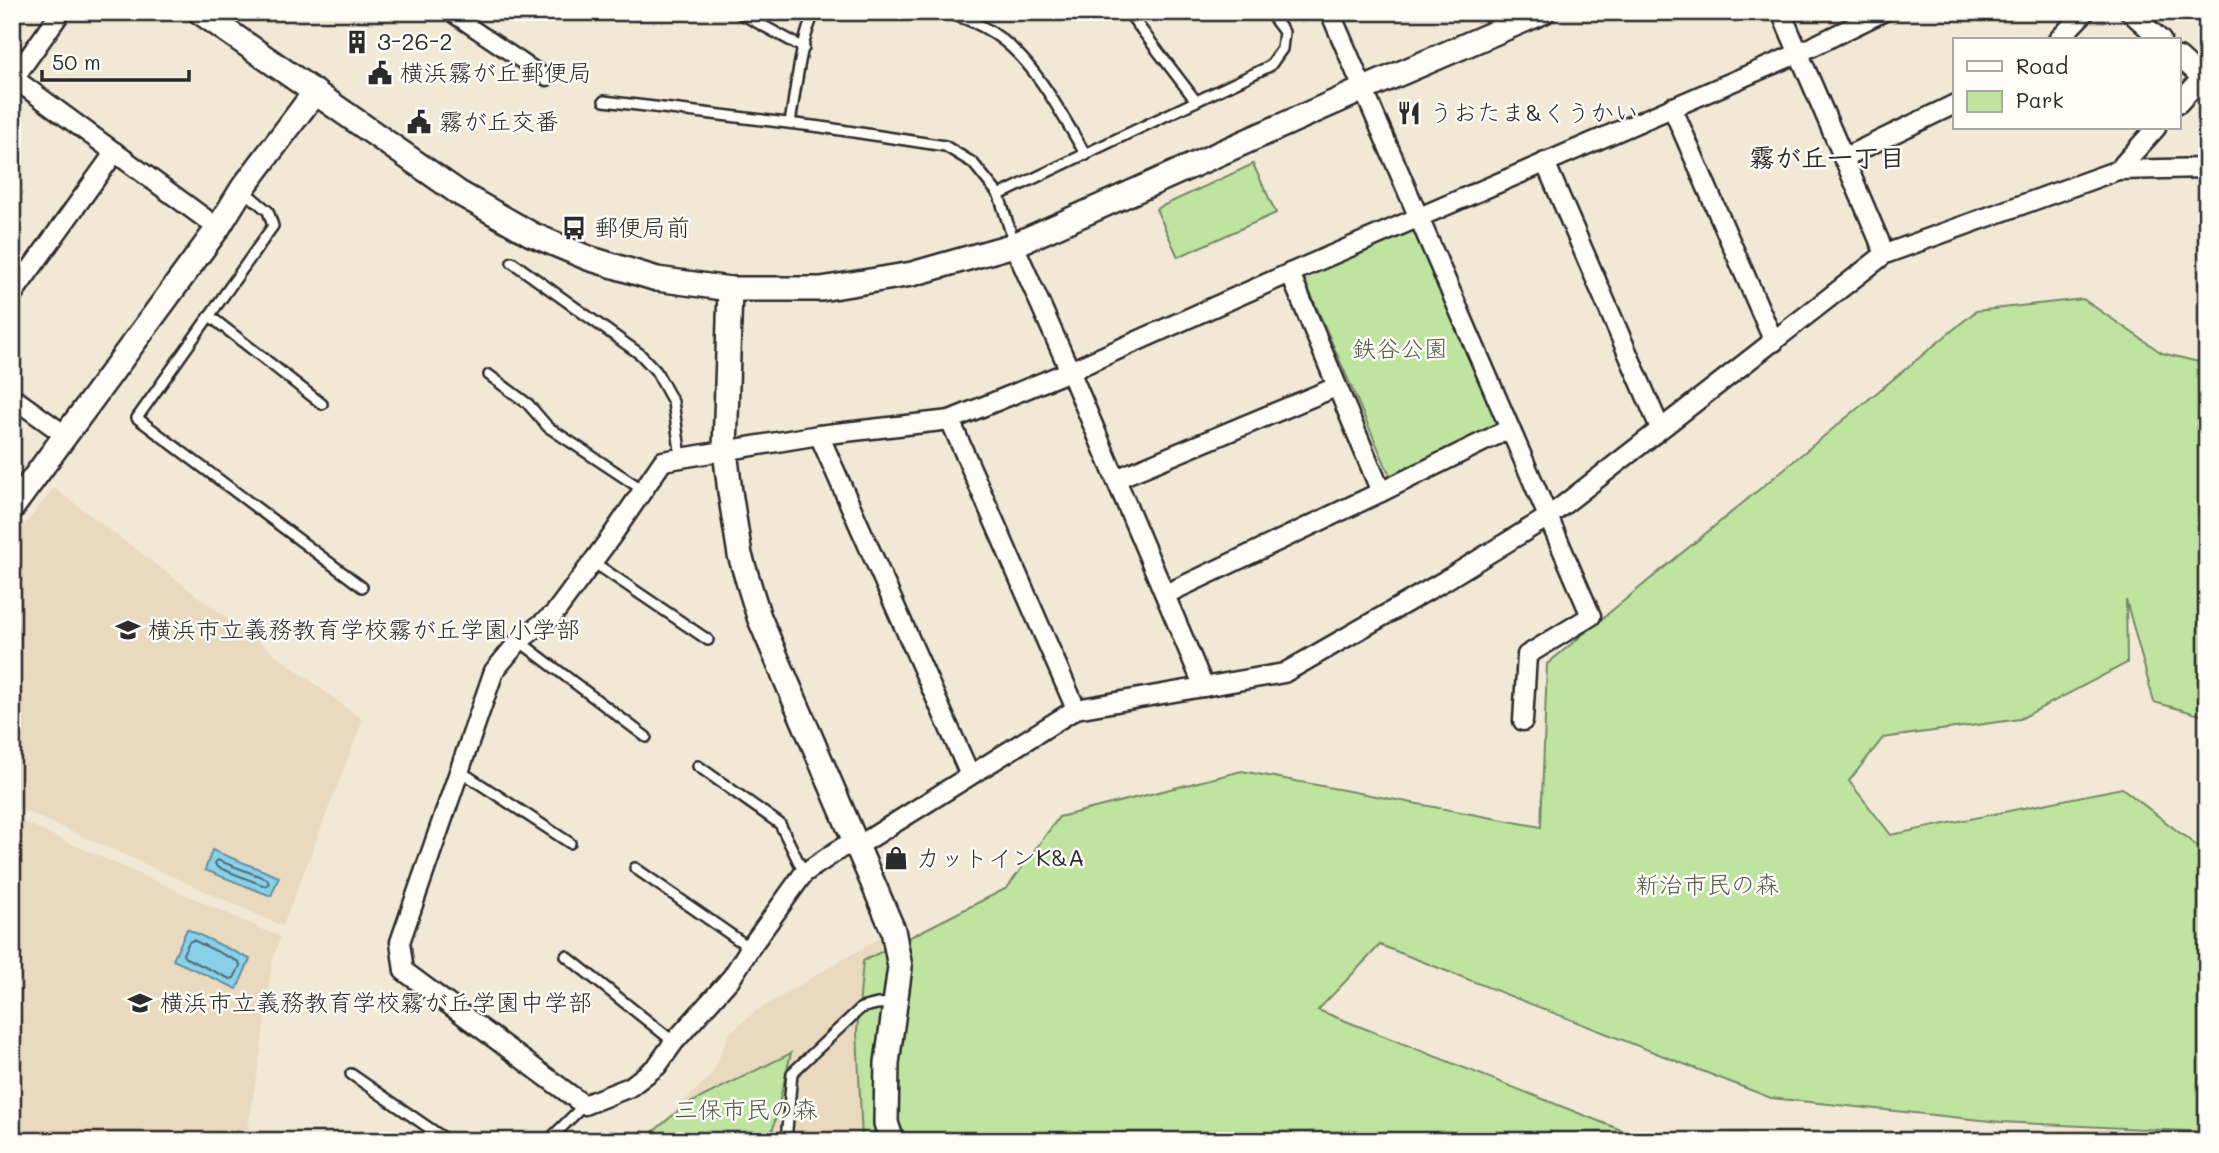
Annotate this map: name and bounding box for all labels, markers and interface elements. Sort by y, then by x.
place label: 3-26-2 [377,25,453,56]
building icon: 3-26-2 [343,28,371,56]
scale bar [42,38,189,82]
legend [1953,38,2180,130]
text: 50 m [52,48,101,75]
text: Road [2016,52,2068,79]
place label: 横浜霧が丘郵便局 [400,56,592,87]
public building icon: 横浜霧が丘郵便局 [366,59,394,87]
text: Park [2016,86,2064,113]
place label: うおたま&くうかい [1429,96,1638,127]
restaurant icon: うおたま&くうかい [1395,99,1423,127]
place label: 霧が丘交番 [439,105,559,136]
public building icon: 霧が丘交番 [405,108,433,136]
district label: 霧が丘一丁目 [1749,140,1905,174]
place label: 郵便局前 [594,211,690,242]
bus stop icon: 郵便局前 [560,214,588,242]
park label: 鉄谷公園 [1352,332,1448,363]
place label: 横浜市立義務教育学校霧が丘学園小学部 [148,613,580,644]
school or university icon: 横浜市立義務教育学校霧が丘学園小学部 [114,616,142,644]
place label: カットインK&A [916,841,1085,872]
shop icon: カットインK&A [882,844,910,872]
park label: 新治市民の森 [1635,868,1779,899]
place label: 横浜市立義務教育学校霧が丘学園中学部 [160,986,592,1017]
school or university icon: 横浜市立義務教育学校霧が丘学園中学部 [126,989,154,1017]
park label: 三保市民の森 [674,1093,818,1124]

